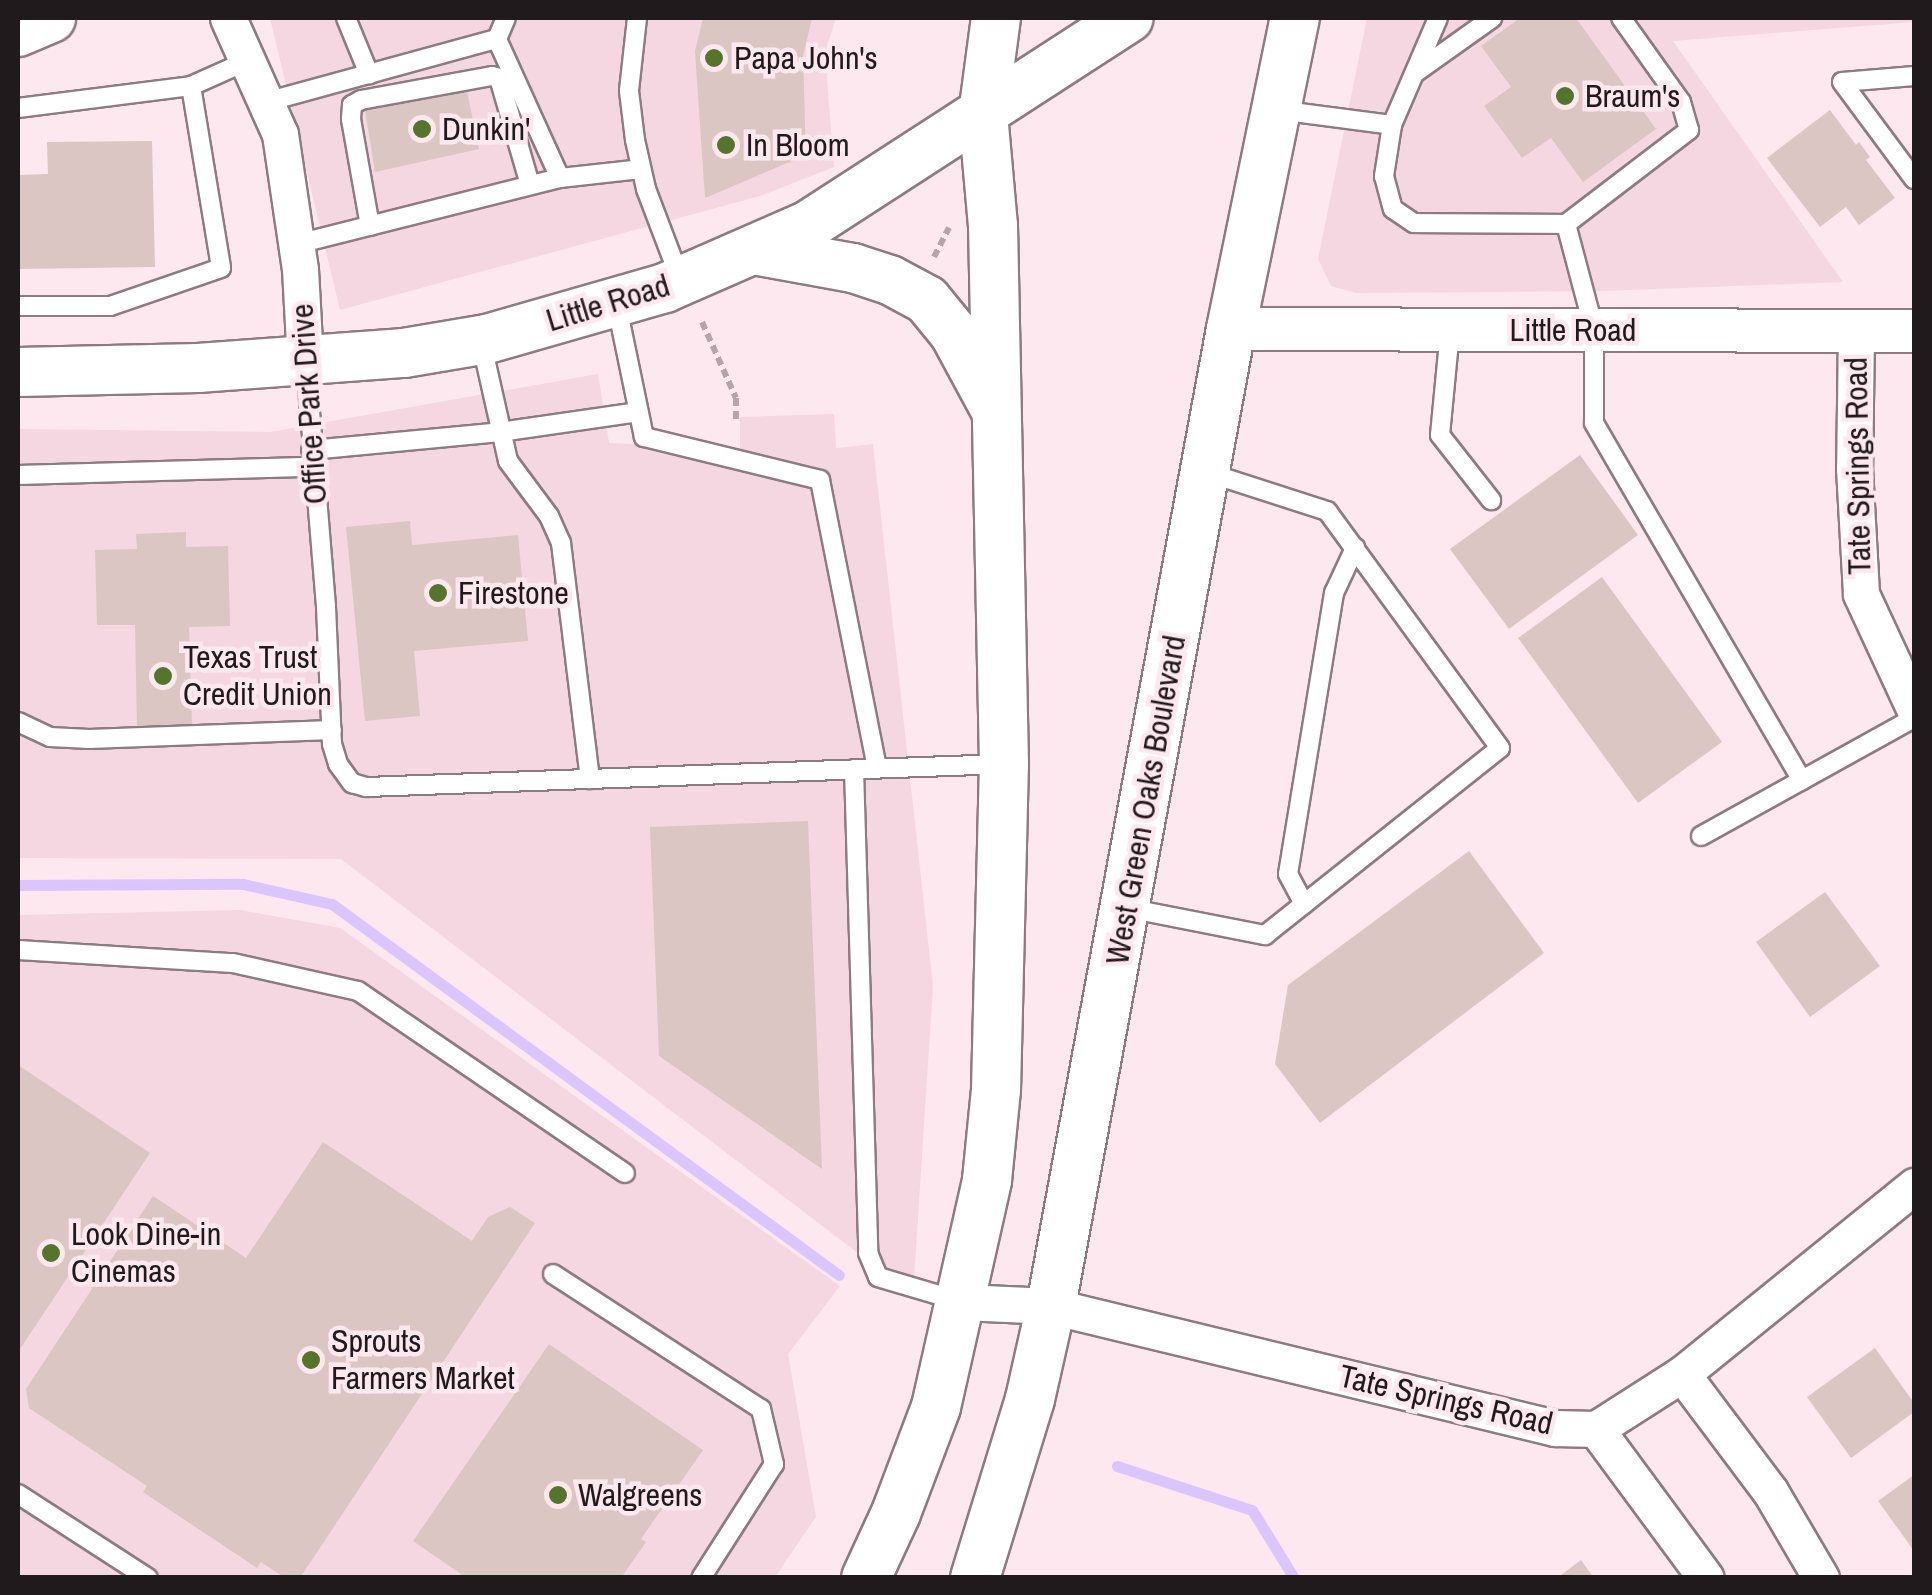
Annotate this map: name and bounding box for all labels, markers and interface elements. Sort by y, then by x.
place label: Papa John's [734,39,878,77]
marker: Papa John's [703,47,725,69]
place label: Braum's [1585,77,1680,115]
marker: Braum's [1554,85,1576,107]
place label: Dunkin' [442,110,530,148]
marker: Dunkin' [411,118,433,140]
place label: In Bloom [746,126,850,164]
marker: In Bloom [715,134,737,156]
street label: Little Road [542,266,674,340]
street label: Office Park Drive [283,303,335,505]
street label: Little Road [1510,311,1636,349]
street label: Tate Springs Road [1837,357,1879,575]
place label: Firestone [458,574,569,612]
marker: Firestone [427,582,449,604]
street label: West Green Oaks Boulevard [1098,632,1194,968]
place label: Texas Trust Credit Union [183,639,332,714]
marker: Texas Trust Credit Union [152,665,174,687]
place label: Look Dine-in Cinemas [71,1216,221,1291]
marker: Look Dine-in Cinemas [40,1242,62,1264]
place label: Sprouts Farmers Market [331,1323,515,1398]
marker: Sprouts Farmers Market [300,1349,322,1371]
street label: Tate Springs Road [1336,1357,1556,1443]
place label: Walgreens [578,1476,702,1514]
marker: Walgreens [547,1484,569,1506]

